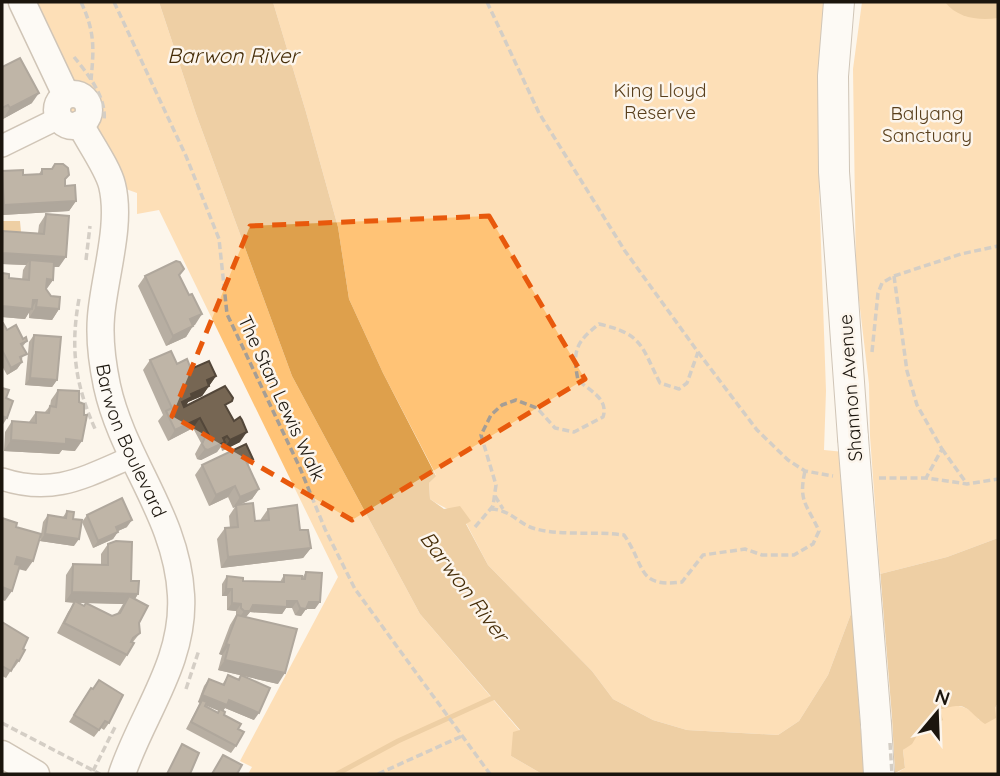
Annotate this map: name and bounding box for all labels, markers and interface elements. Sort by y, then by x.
water label: Barwon River [167,42,302,68]
park label: King Lloyd Reserve [614,78,706,124]
park label: Balyang Sanctuary [882,101,972,147]
street label: The Stan Lewis Walk [233,311,331,485]
street label: Shannon Avenue [833,314,867,462]
street label: Barwon Boulevard [91,362,172,521]
water label: Barwon River [415,526,517,649]
north arrow [902,678,972,748]
text: N [932,683,953,711]

